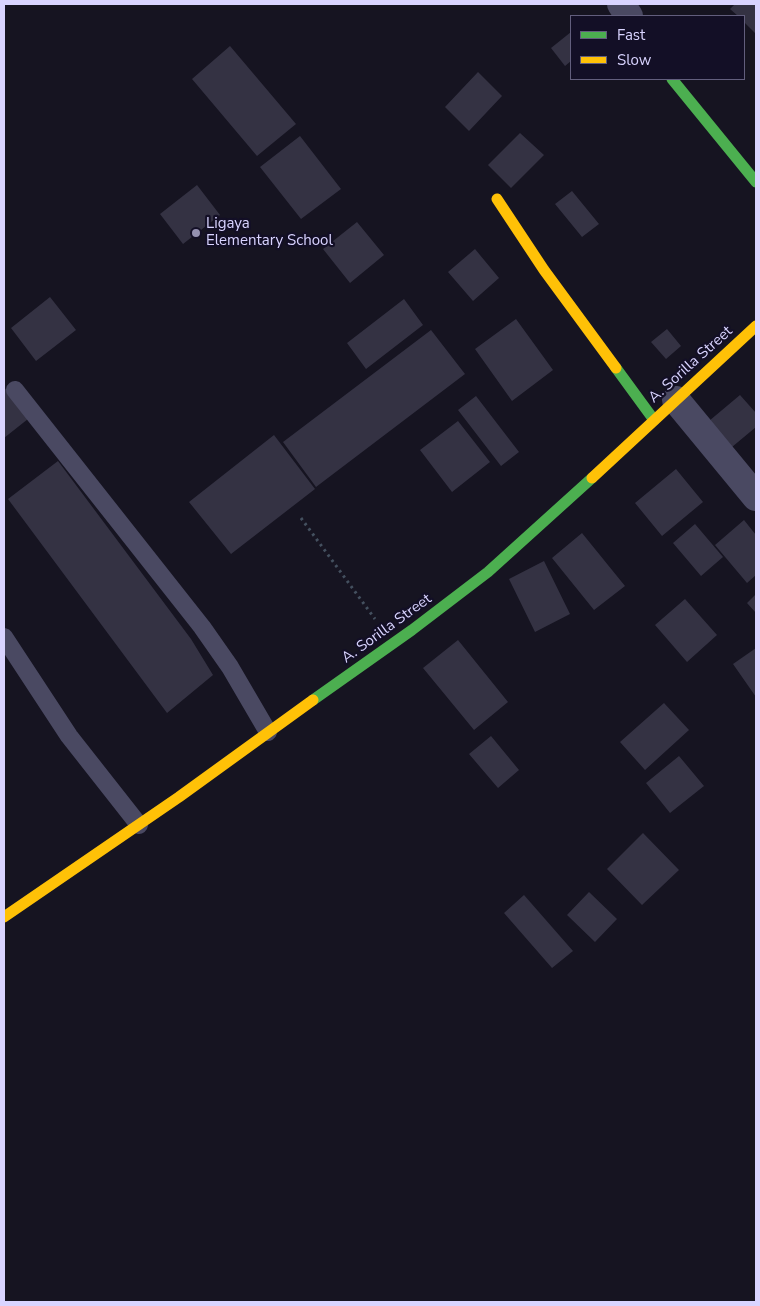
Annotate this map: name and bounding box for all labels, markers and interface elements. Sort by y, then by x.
legend [570,15,745,80]
text: Fast [617,25,645,45]
text: Slow [617,50,651,70]
place label: Ligaya Elementary School [206,215,333,250]
marker: Ligaya Elementary School [190,227,202,239]
street label: A. Sorilla Street [645,323,737,407]
street label: A. Sorilla Street [339,590,435,668]

